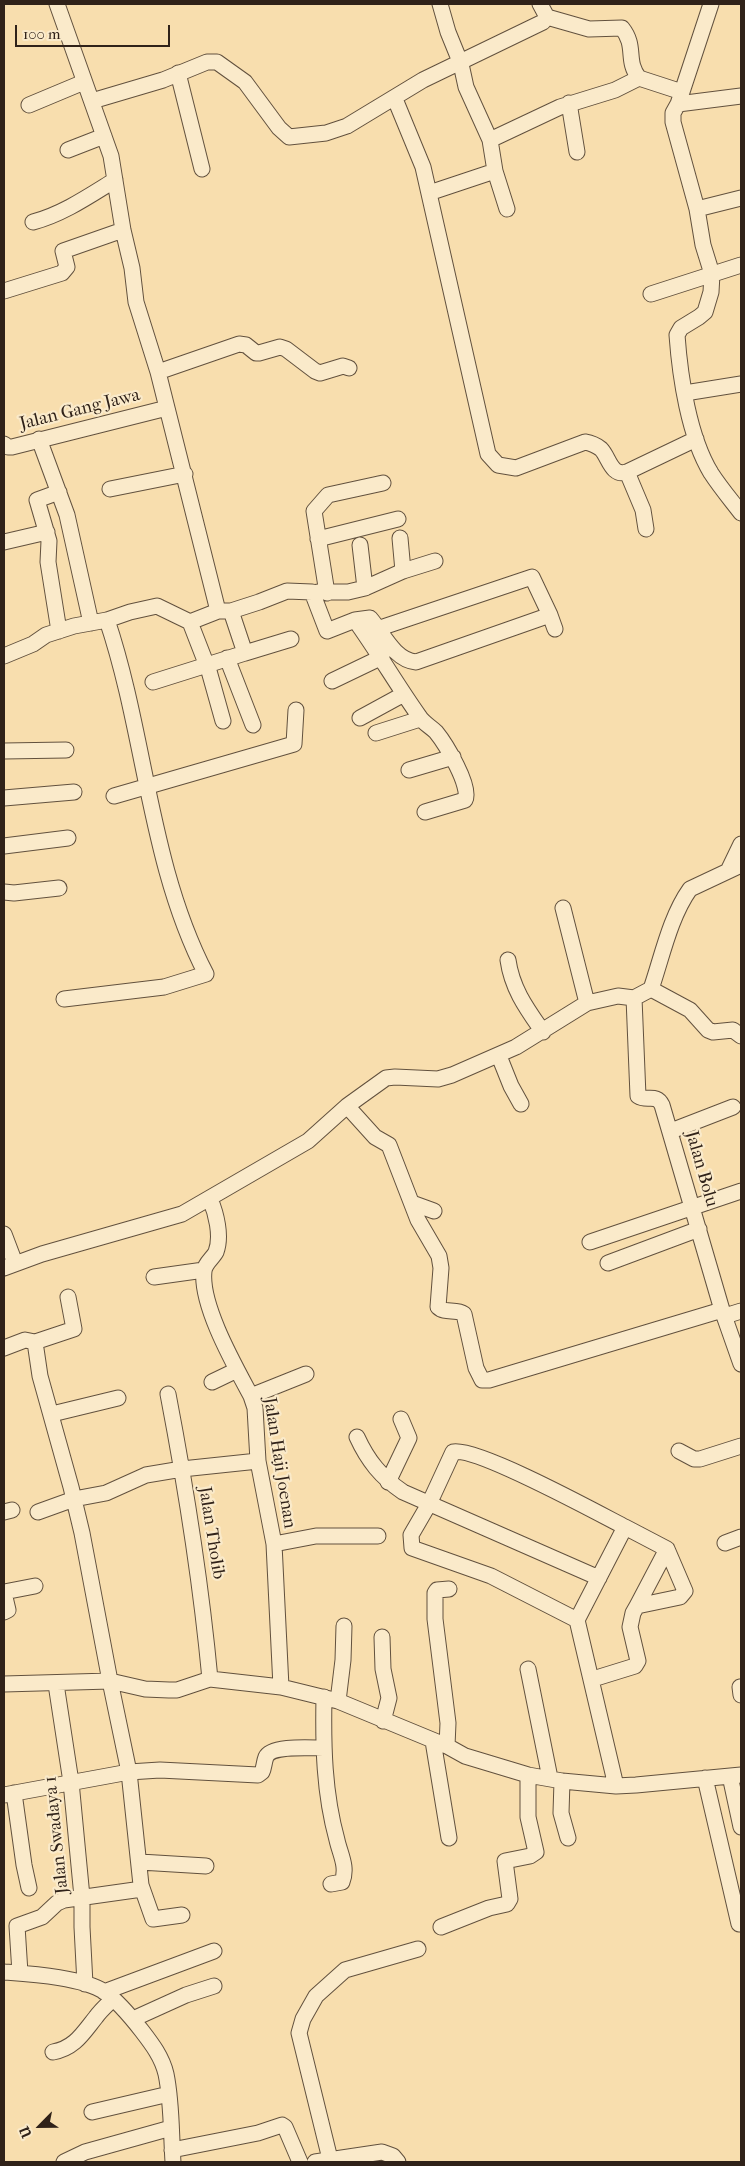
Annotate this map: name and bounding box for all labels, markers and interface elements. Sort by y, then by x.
scale bar [18,15,172,47]
text: 100 m [23,25,61,43]
street label: Jalan Gang Jawa [18,385,142,435]
street label: Jalan Bolu [680,1129,722,1209]
street label: Jalan Haji Joenan [258,1396,300,1530]
street label: Jalan Tholib [193,1485,229,1581]
street label: Jalan Swadaya 1 [40,1775,74,1895]
north arrow [15,2101,65,2151]
text: U [16,2124,36,2140]

